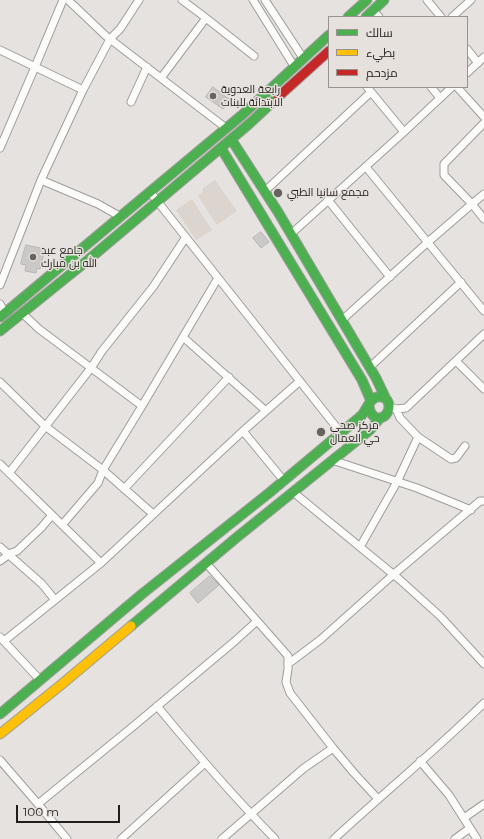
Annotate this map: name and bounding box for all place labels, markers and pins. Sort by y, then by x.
place label: رابعة العدوية الابتدائة للبنات [221,83,283,109]
marker: رابعة العدوية الابتدائة للبنات [208,91,218,101]
place label: مجمع سانيا الطبي [287,186,369,200]
marker: مجمع سانيا الطبي [272,187,284,199]
place label: جامع عبد الله بن مبارك [41,244,97,270]
marker: جامع عبد الله بن مبارك [28,252,38,262]
place label: مركز صحي حي العمال [330,419,380,445]
marker: مركز صحي حي العمال [315,426,327,438]

